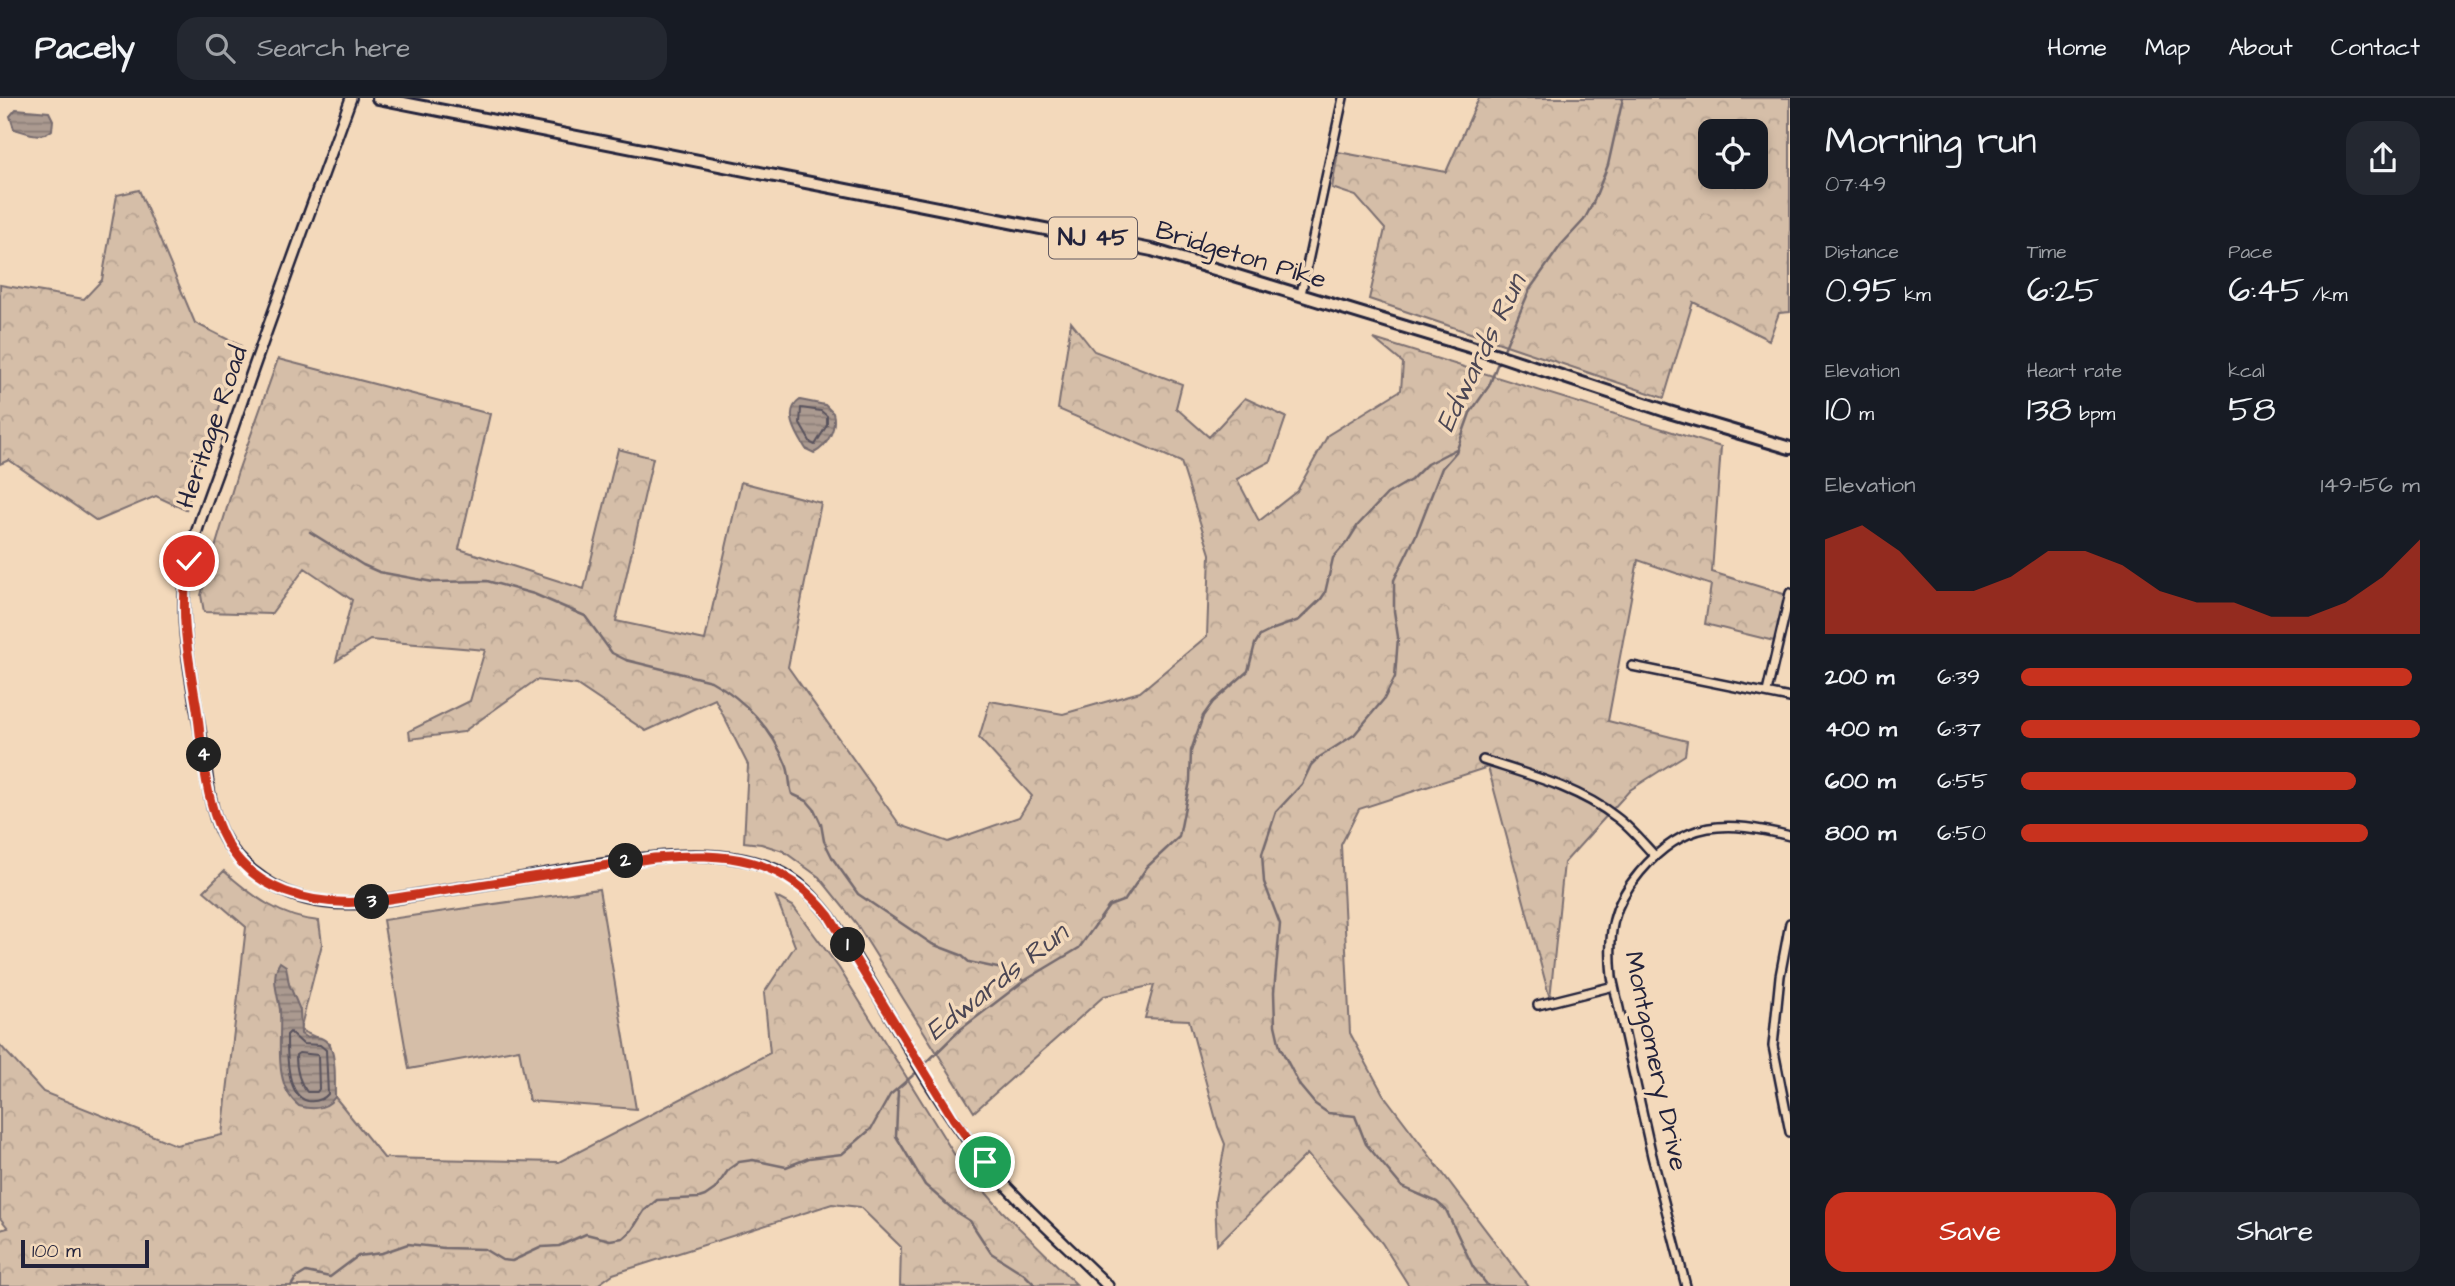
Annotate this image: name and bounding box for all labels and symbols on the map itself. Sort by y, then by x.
street label: Bridgeton Pike [1151,212,1331,300]
road number: NJ 45 [1049,218,1137,258]
water label: Edwards Run [1426,266,1537,438]
street label: Heritage Road [167,341,258,514]
pin [159,531,219,591]
pin: 4 [186,738,222,772]
pin: 2 [608,844,644,878]
pin: 3 [354,884,390,920]
water label: Edwards Run [918,913,1078,1050]
pin: 1 [830,928,866,962]
street label: Montgomery Drive [1613,948,1697,1175]
pin [955,1132,1015,1192]
scale bar [21,1237,149,1269]

